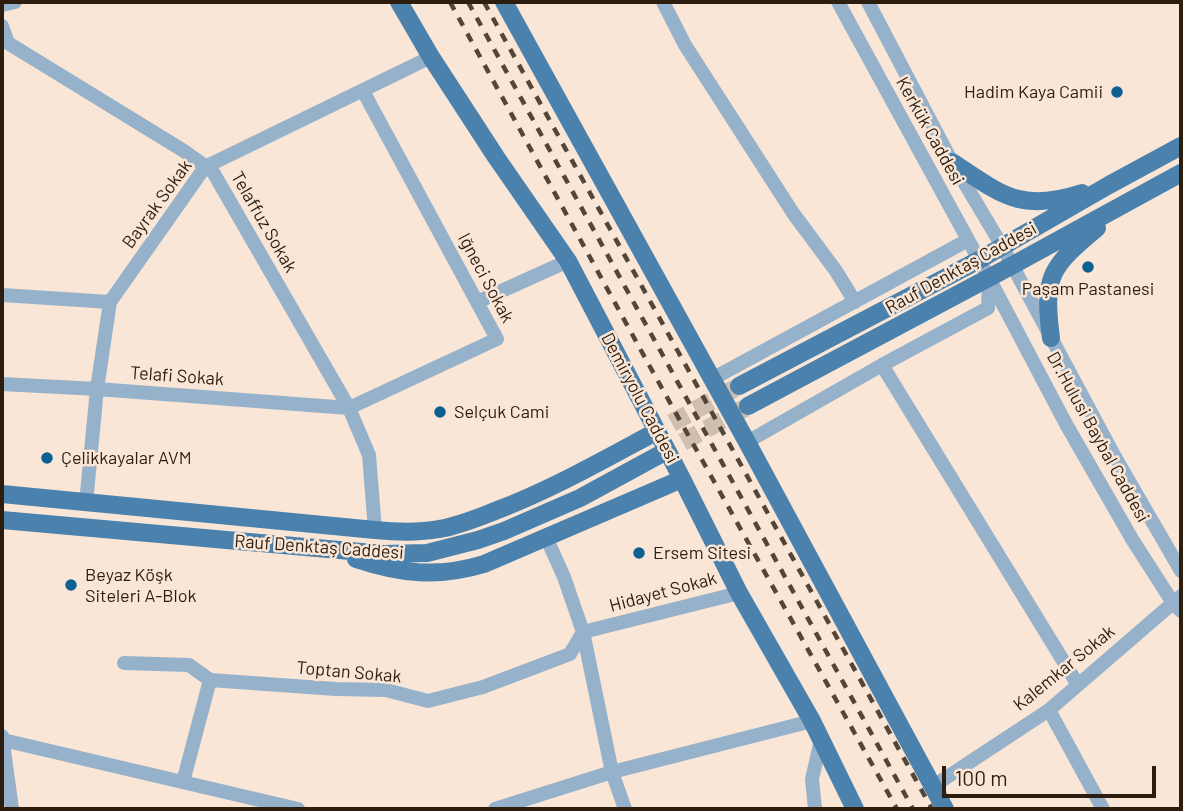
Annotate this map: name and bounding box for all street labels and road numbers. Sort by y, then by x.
street label: Kerkük Caddesi [891,73,969,189]
street label: Bayrak Sokak [118,155,196,253]
street label: Telaffuz Sokak [226,168,302,276]
street label: Rauf Denktaş Caddesi [882,217,1040,319]
street label: Iğneci Sokak [453,229,519,327]
street label: Demiryolu Caddesi [596,329,684,467]
street label: Dr.Hulusi Baybal Caddesi [1042,348,1154,526]
street label: Telafi Sokak [129,362,225,390]
street label: Rauf Denktaş Caddesi [234,530,404,564]
street label: Hidayet Sokak [607,567,719,617]
street label: Kalemkar Sokak [1009,620,1119,716]
street label: Toptan Sokak [296,657,402,687]

